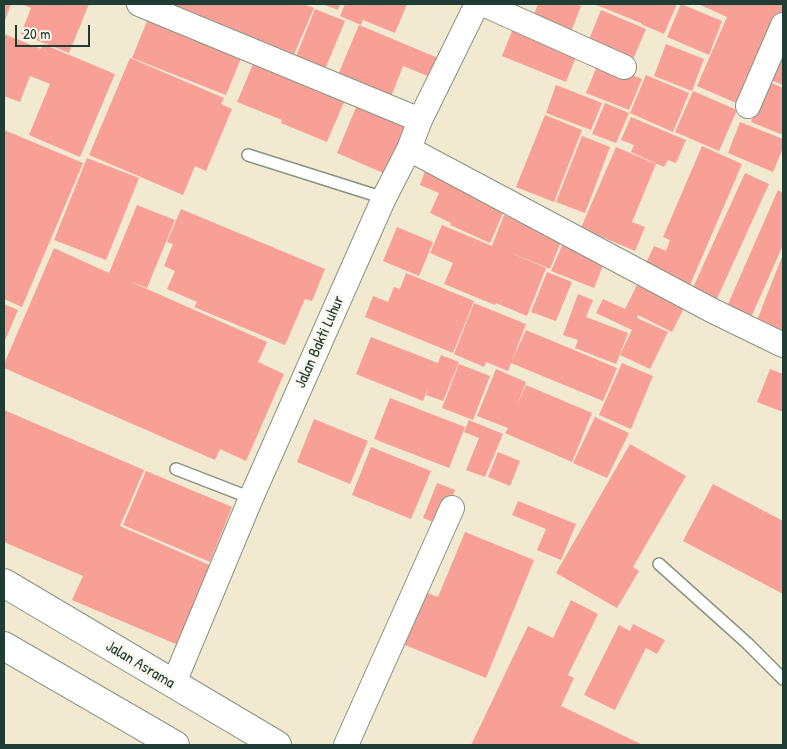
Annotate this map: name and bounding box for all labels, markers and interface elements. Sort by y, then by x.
scale bar [18,15,92,47]
text: 20 m [23,23,50,44]
street label: Jalan Bakti Luhur [291,293,349,391]
street label: Jalan Asrama [102,637,178,693]

